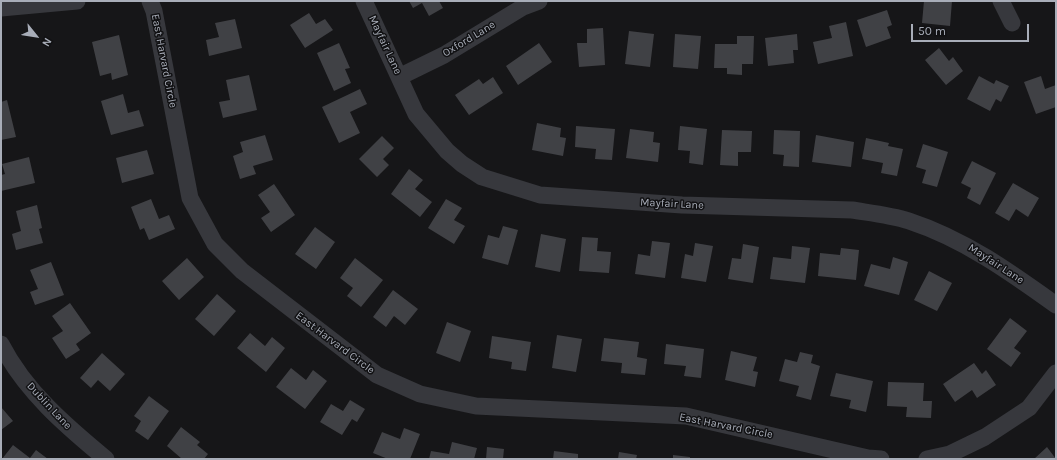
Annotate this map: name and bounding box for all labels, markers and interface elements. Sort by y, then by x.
street label: East Harvard Circle [148,13,180,109]
street label: Mayfair Lane [366,13,404,77]
north arrow [16,16,56,56]
scale bar [913,16,1031,42]
street label: Oxford Lane [440,18,498,60]
text: 50 m [918,24,946,38]
text: N [39,36,54,49]
street label: Mayfair Lane [640,196,704,212]
street label: Mayfair Lane [966,241,1026,287]
street label: East Harvard Circle [293,309,377,377]
street label: Dublin Lane [24,380,74,432]
street label: East Harvard Circle [678,410,774,442]

